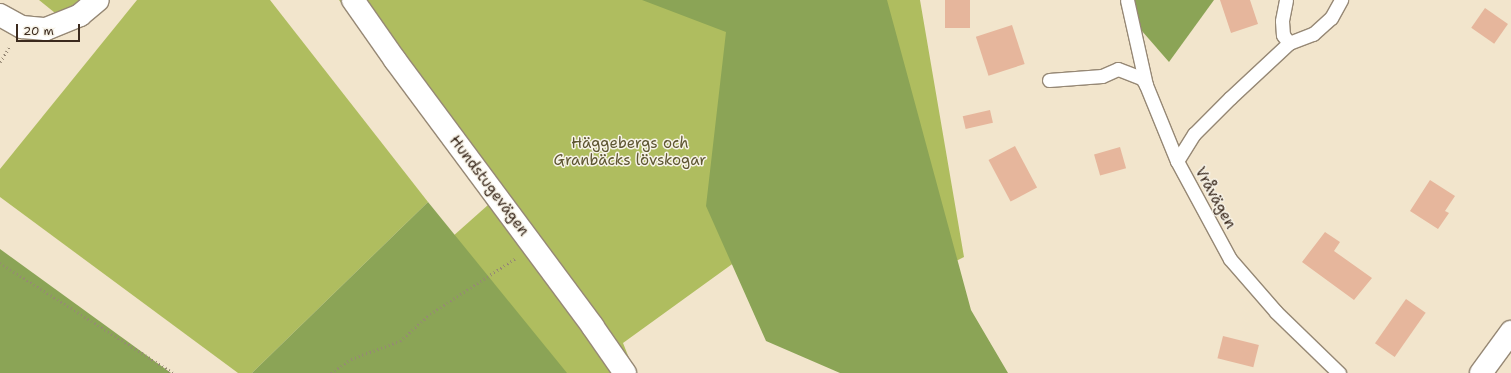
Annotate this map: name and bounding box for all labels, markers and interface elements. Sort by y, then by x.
scale bar [18,16,82,42]
text: 20 m [23,23,54,39]
street label: Hundstugevägen [445,132,533,240]
park label: Häggebergs och Granbäcks lövskogar [554,134,706,169]
street label: Vråvägen [1191,164,1239,232]

